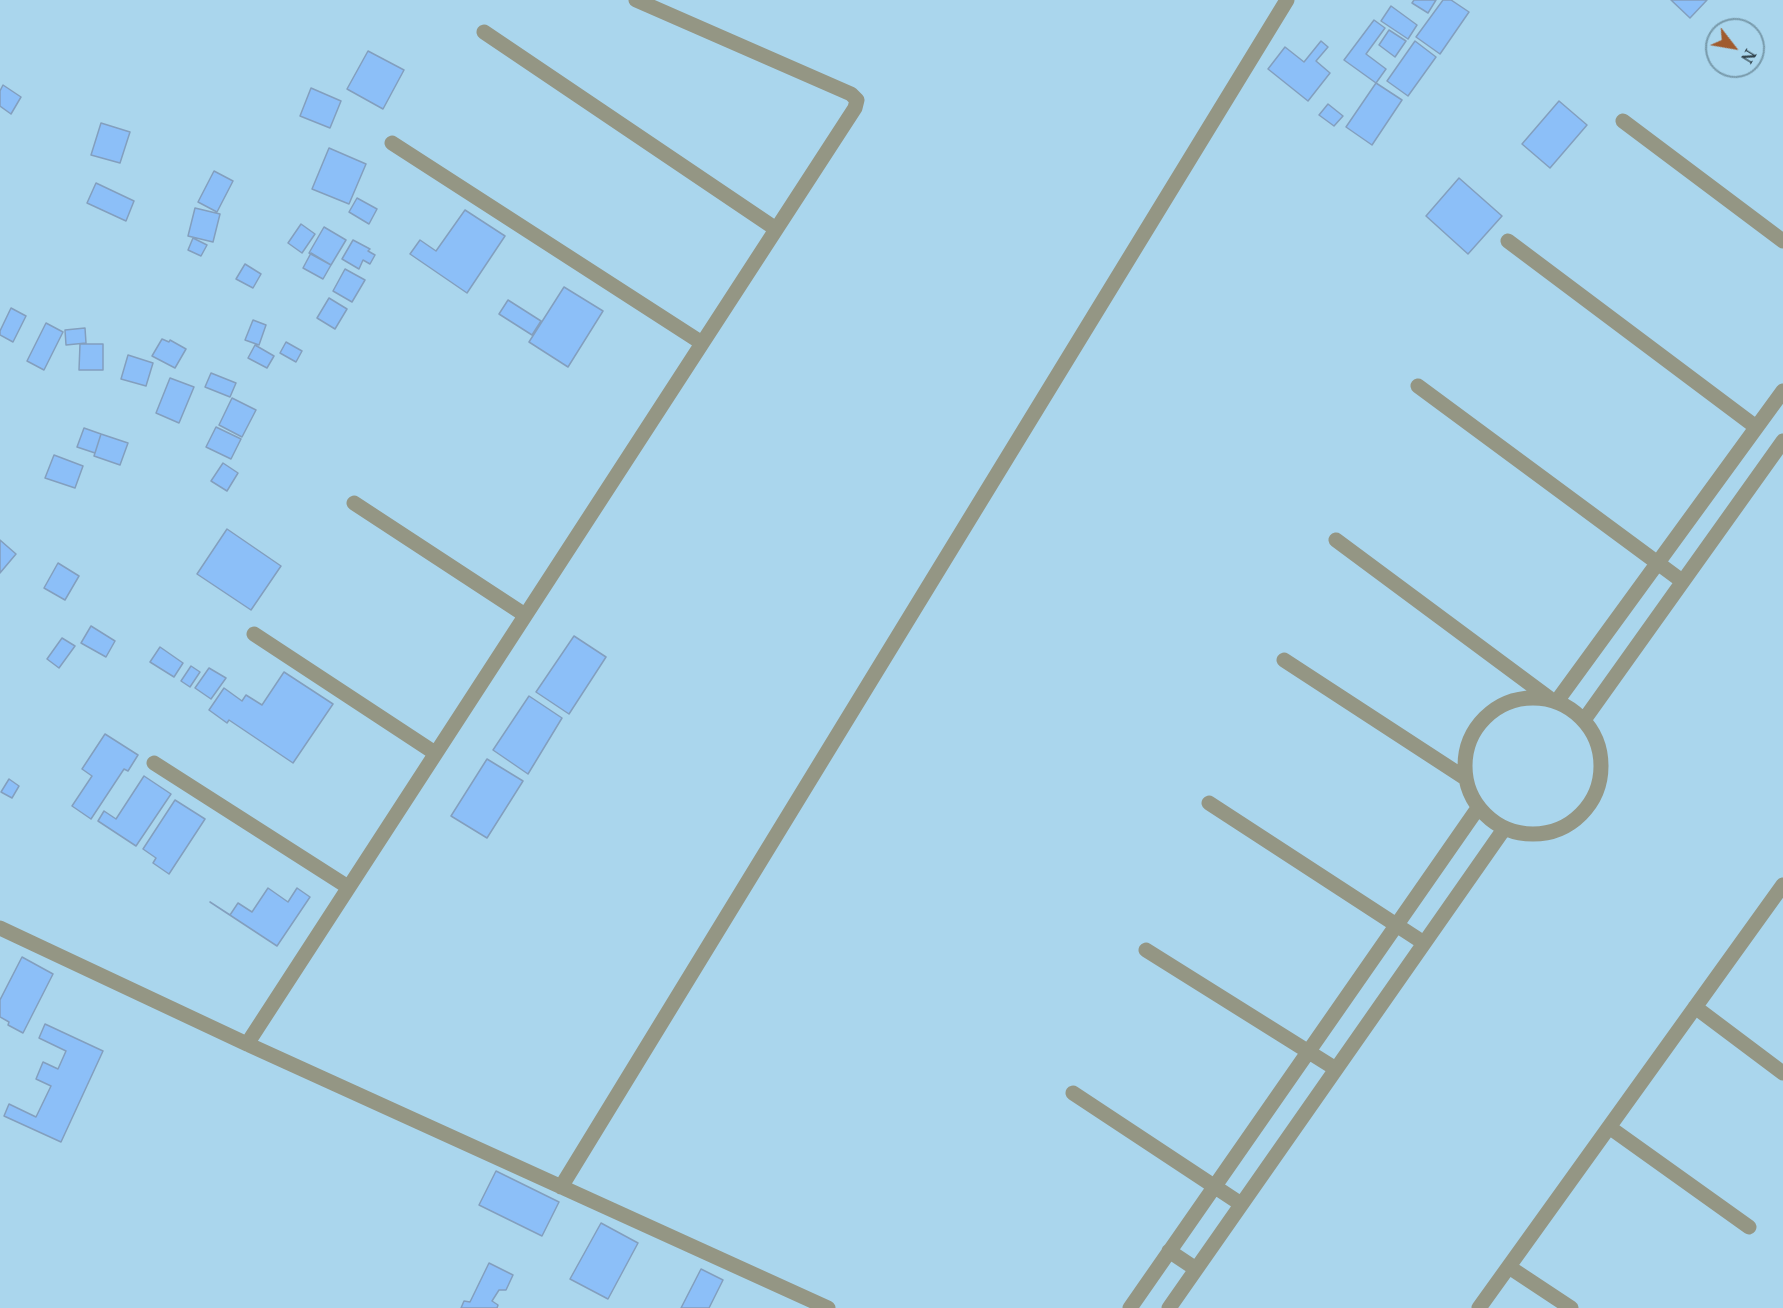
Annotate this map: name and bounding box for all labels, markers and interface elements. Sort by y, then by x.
north arrow [1705,18,1765,78]
text: N [1736,45,1761,67]

